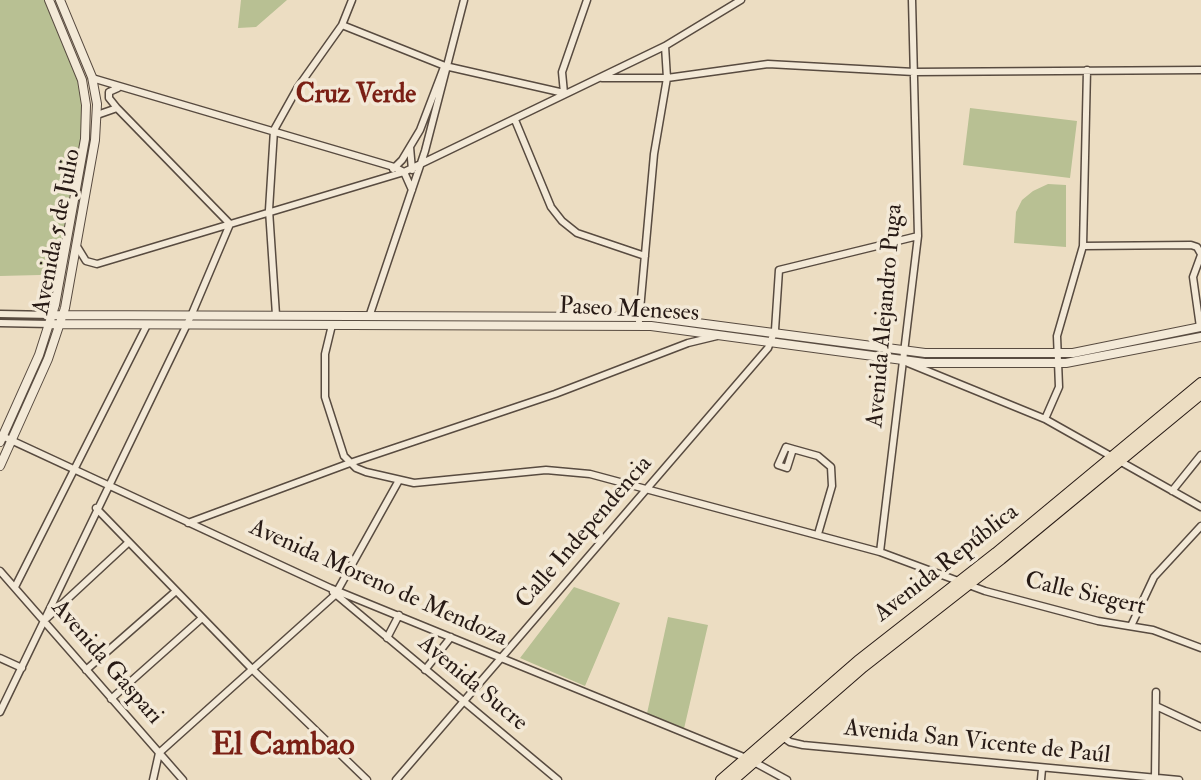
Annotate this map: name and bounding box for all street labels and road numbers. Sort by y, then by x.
street label: Avenida 5 de Julio [28,147,88,317]
street label: Avenida Alejandro Puga [862,203,910,429]
street label: Paseo Meneses [558,293,700,329]
street label: Calle Independencia [511,451,659,615]
street label: Avenida República [869,499,1025,629]
street label: Avenida Moreno de Mendoza [245,514,511,654]
street label: Calle Siegert [1022,567,1148,623]
street label: Avenida Gaspari [44,595,168,731]
street label: Avenida Sucre [411,630,533,738]
street label: Avenida San Vicente de Paúl [842,715,1112,771]

